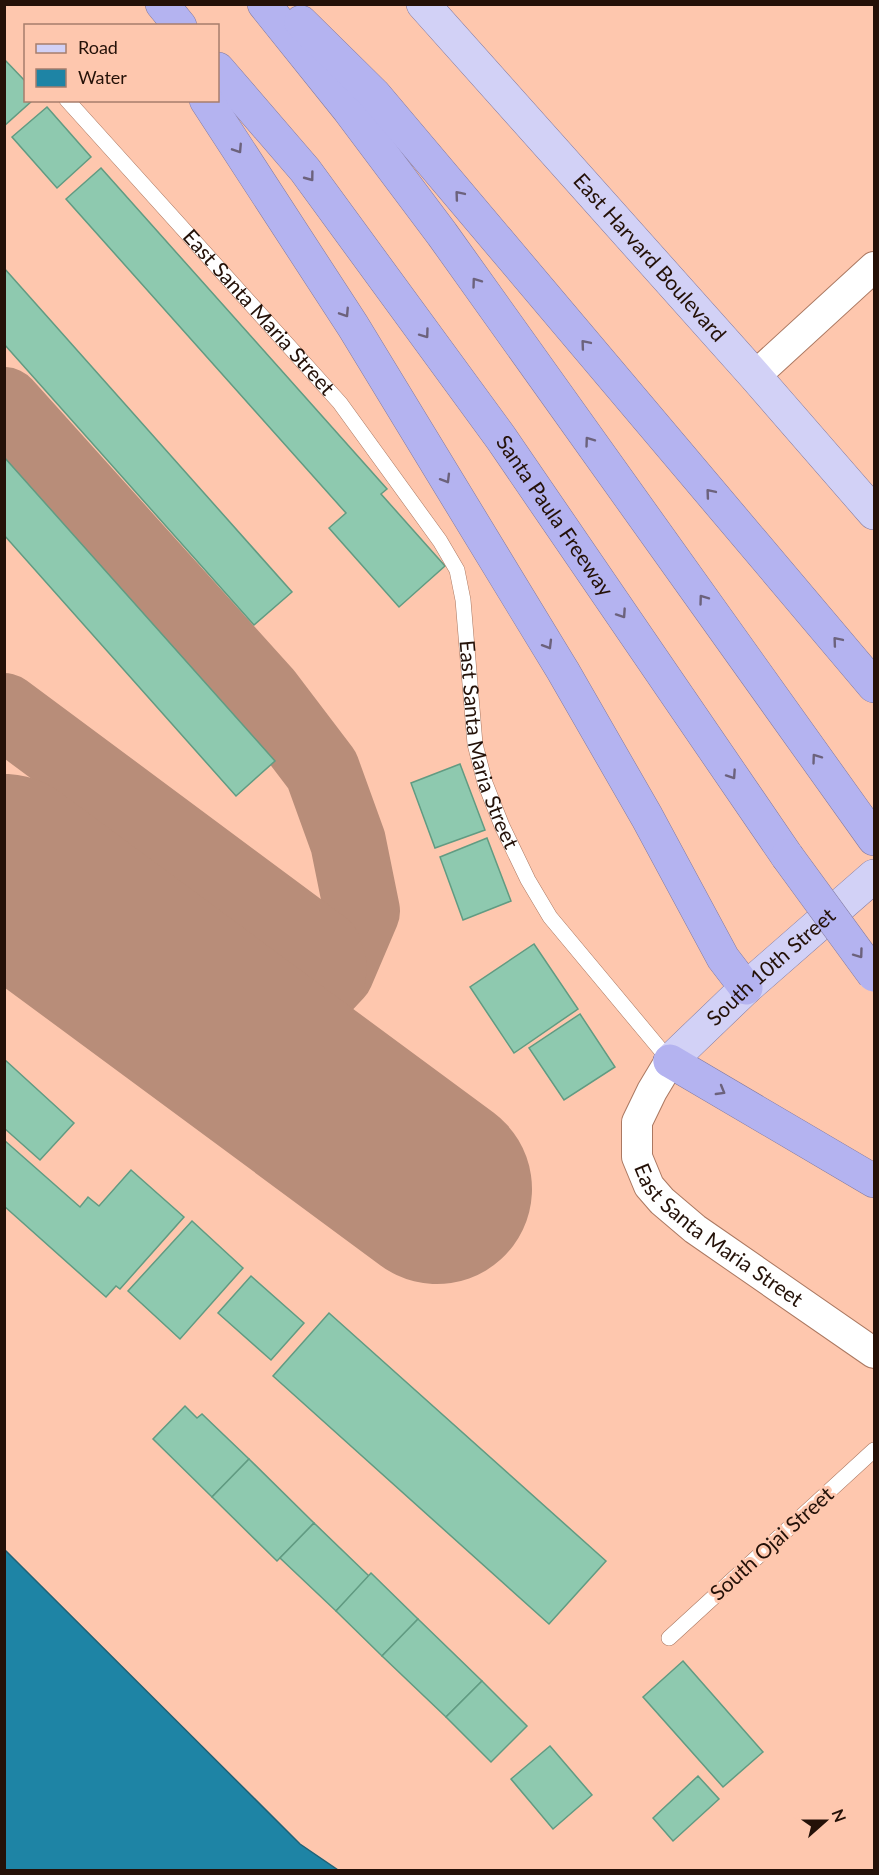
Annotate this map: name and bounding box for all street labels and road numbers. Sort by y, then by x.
street label: East Harvard Boulevard [569,168,732,346]
street label: East Santa Maria Street [178,223,341,400]
street label: Santa Paula Freeway [492,430,620,601]
street label: East Santa Maria Street [455,639,525,853]
street label: South 10th Street [701,902,840,1030]
street label: East Santa Maria Street [630,1159,809,1311]
street label: South Ojai Street [704,1481,838,1605]

